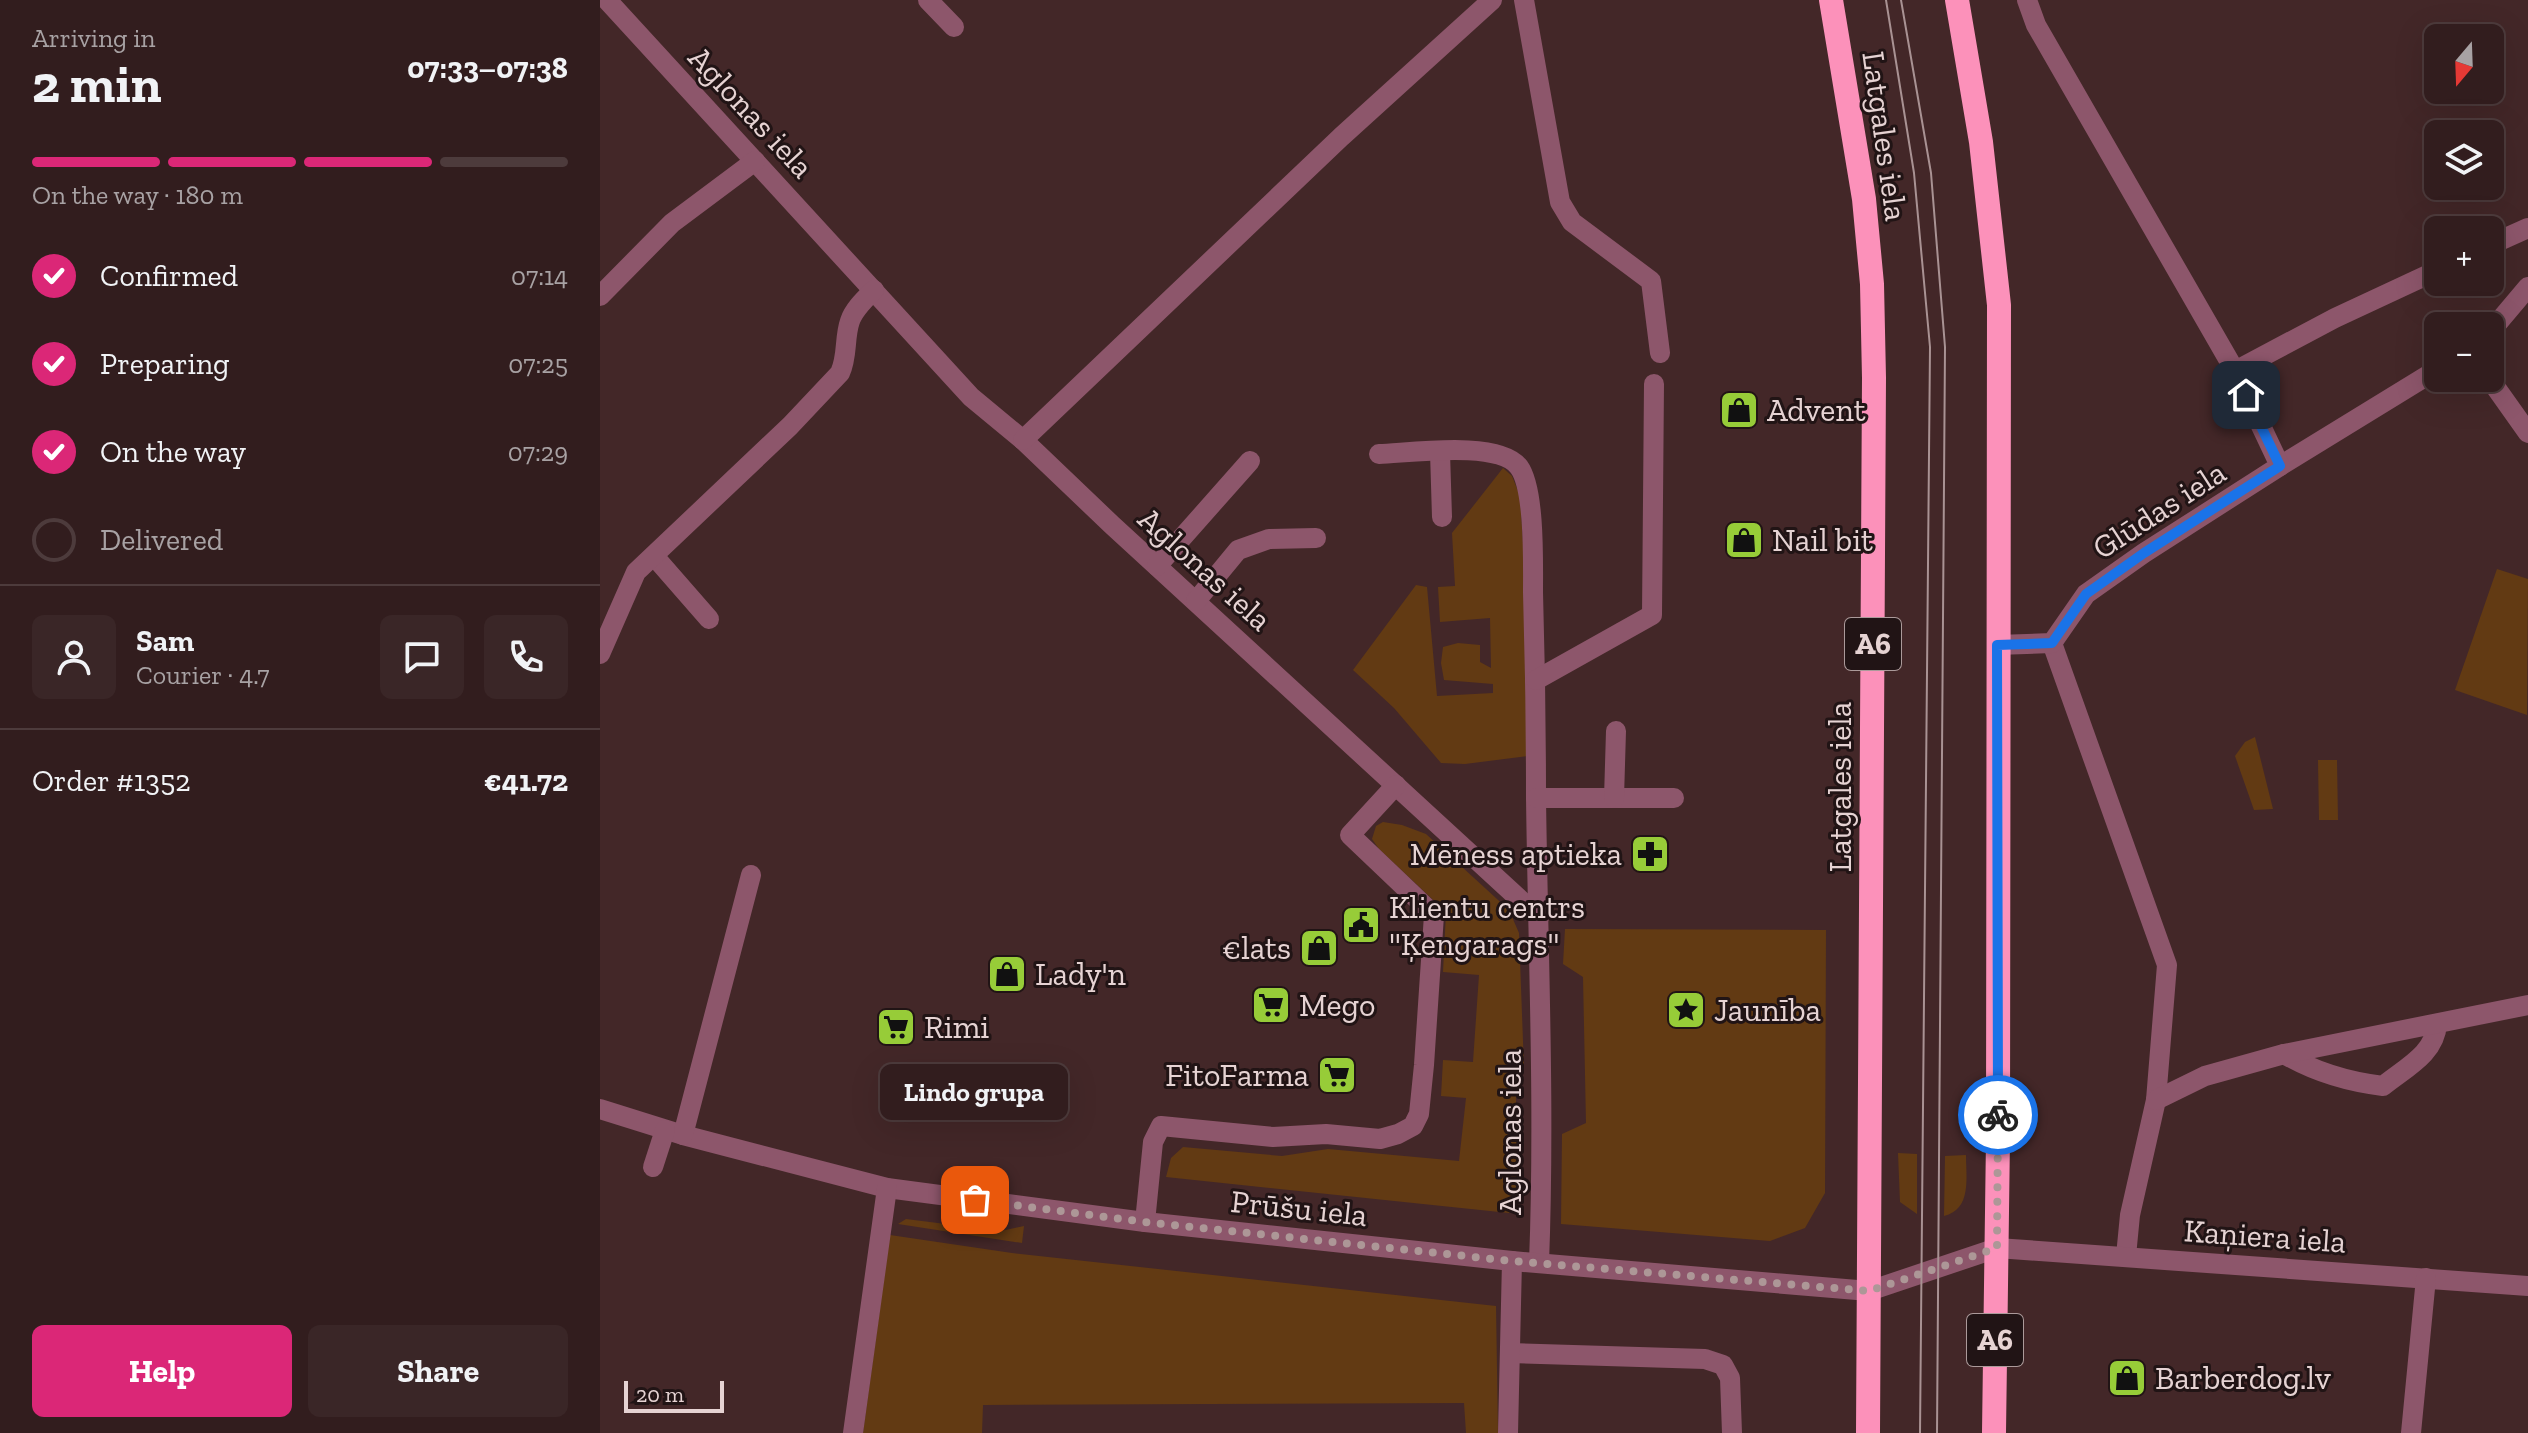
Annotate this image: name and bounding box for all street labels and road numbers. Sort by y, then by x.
street label: Aglonas iela [681,38,821,186]
street label: Latgales iela [1854,49,1916,223]
street label: Glūdas iela [2085,453,2233,567]
street label: Aglonas iela [1131,499,1279,639]
road number: A6 [1845,618,1901,670]
street label: Latgales iela [1821,702,1859,872]
street label: Aglonas iela [1491,1049,1529,1215]
street label: Prūšu iela [1229,1182,1369,1234]
street label: Kaņiera iela [2183,1211,2347,1261]
road number: A6 [1967,1314,2023,1366]

